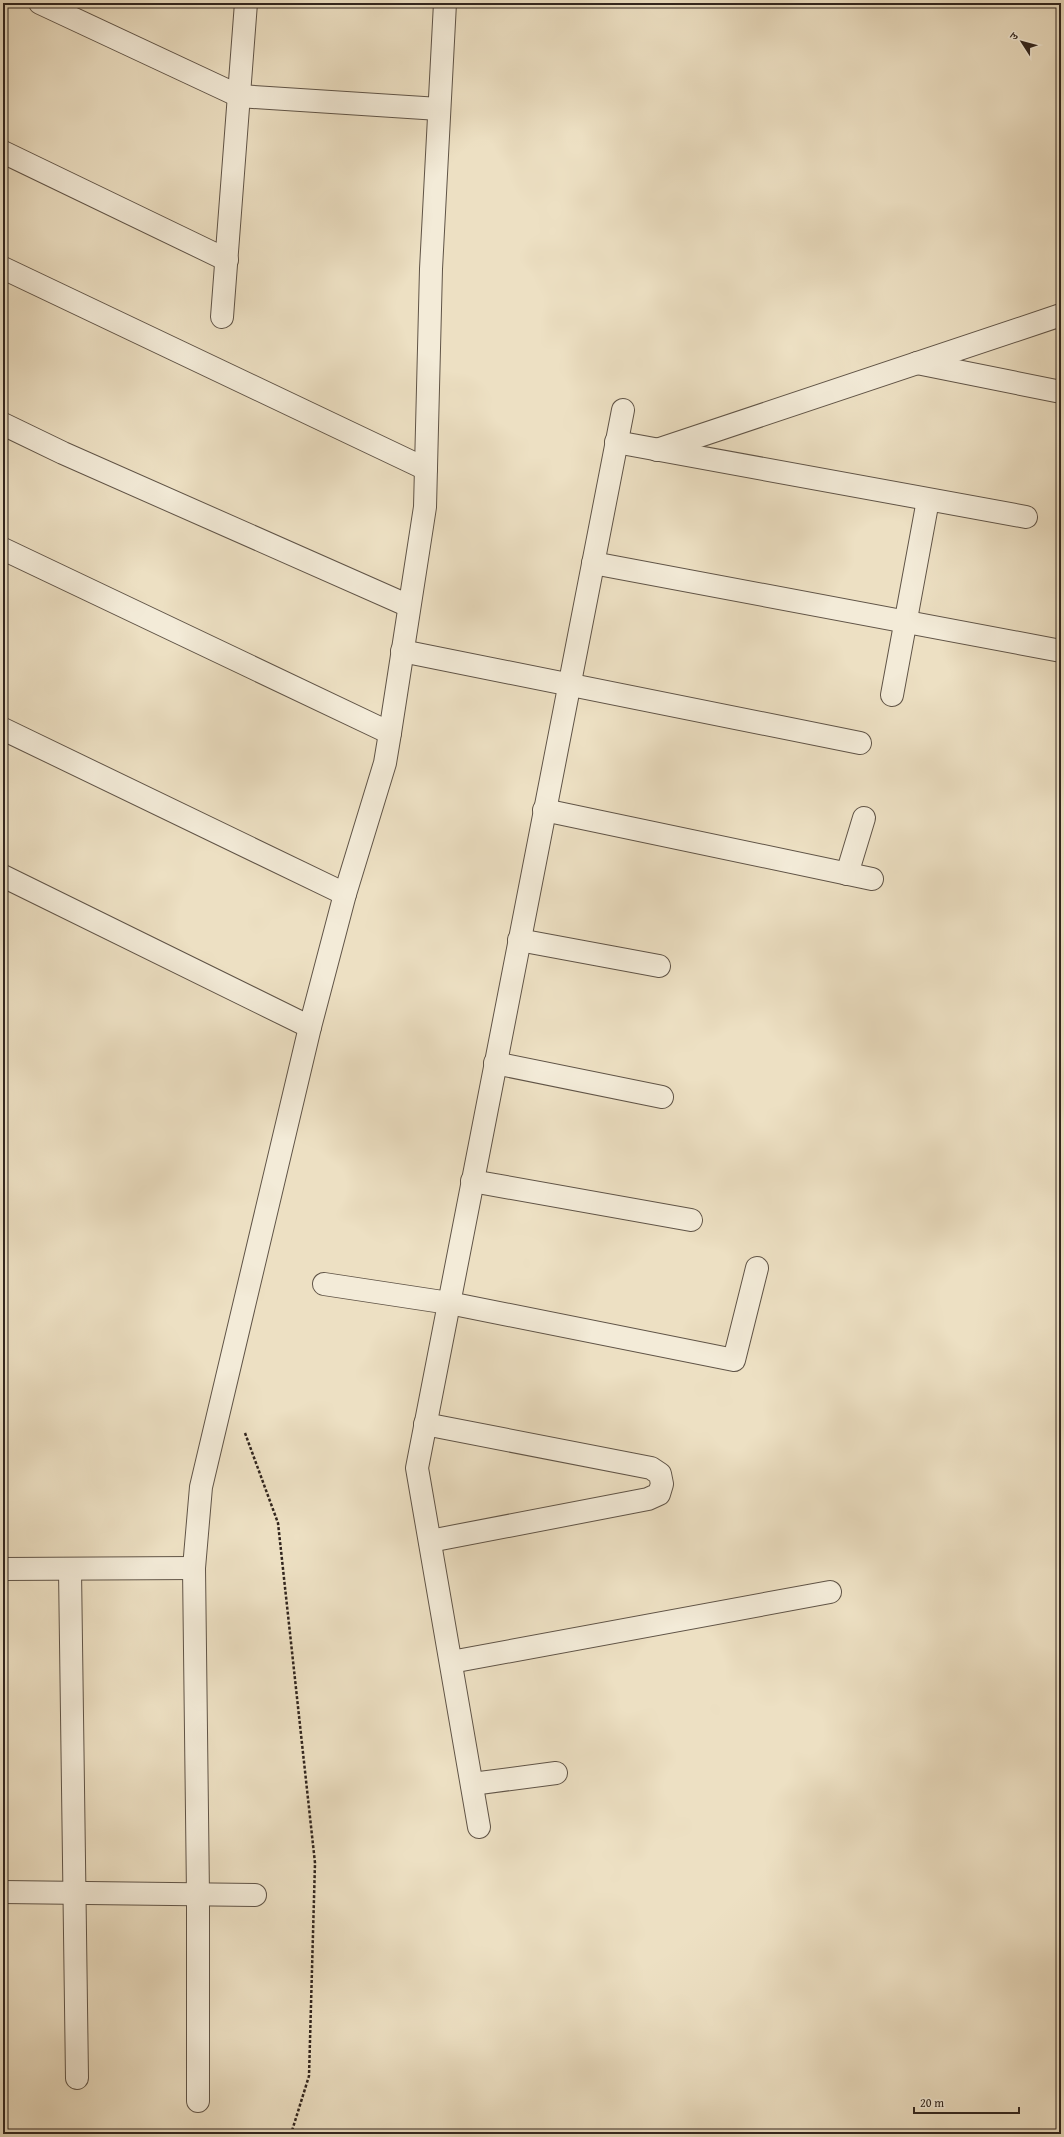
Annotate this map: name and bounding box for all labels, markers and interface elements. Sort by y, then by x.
north arrow [1002,22,1042,62]
text: उ [1005,28,1023,44]
scale bar [914,2089,1019,2115]
text: 20 m [920,2094,944,2111]

